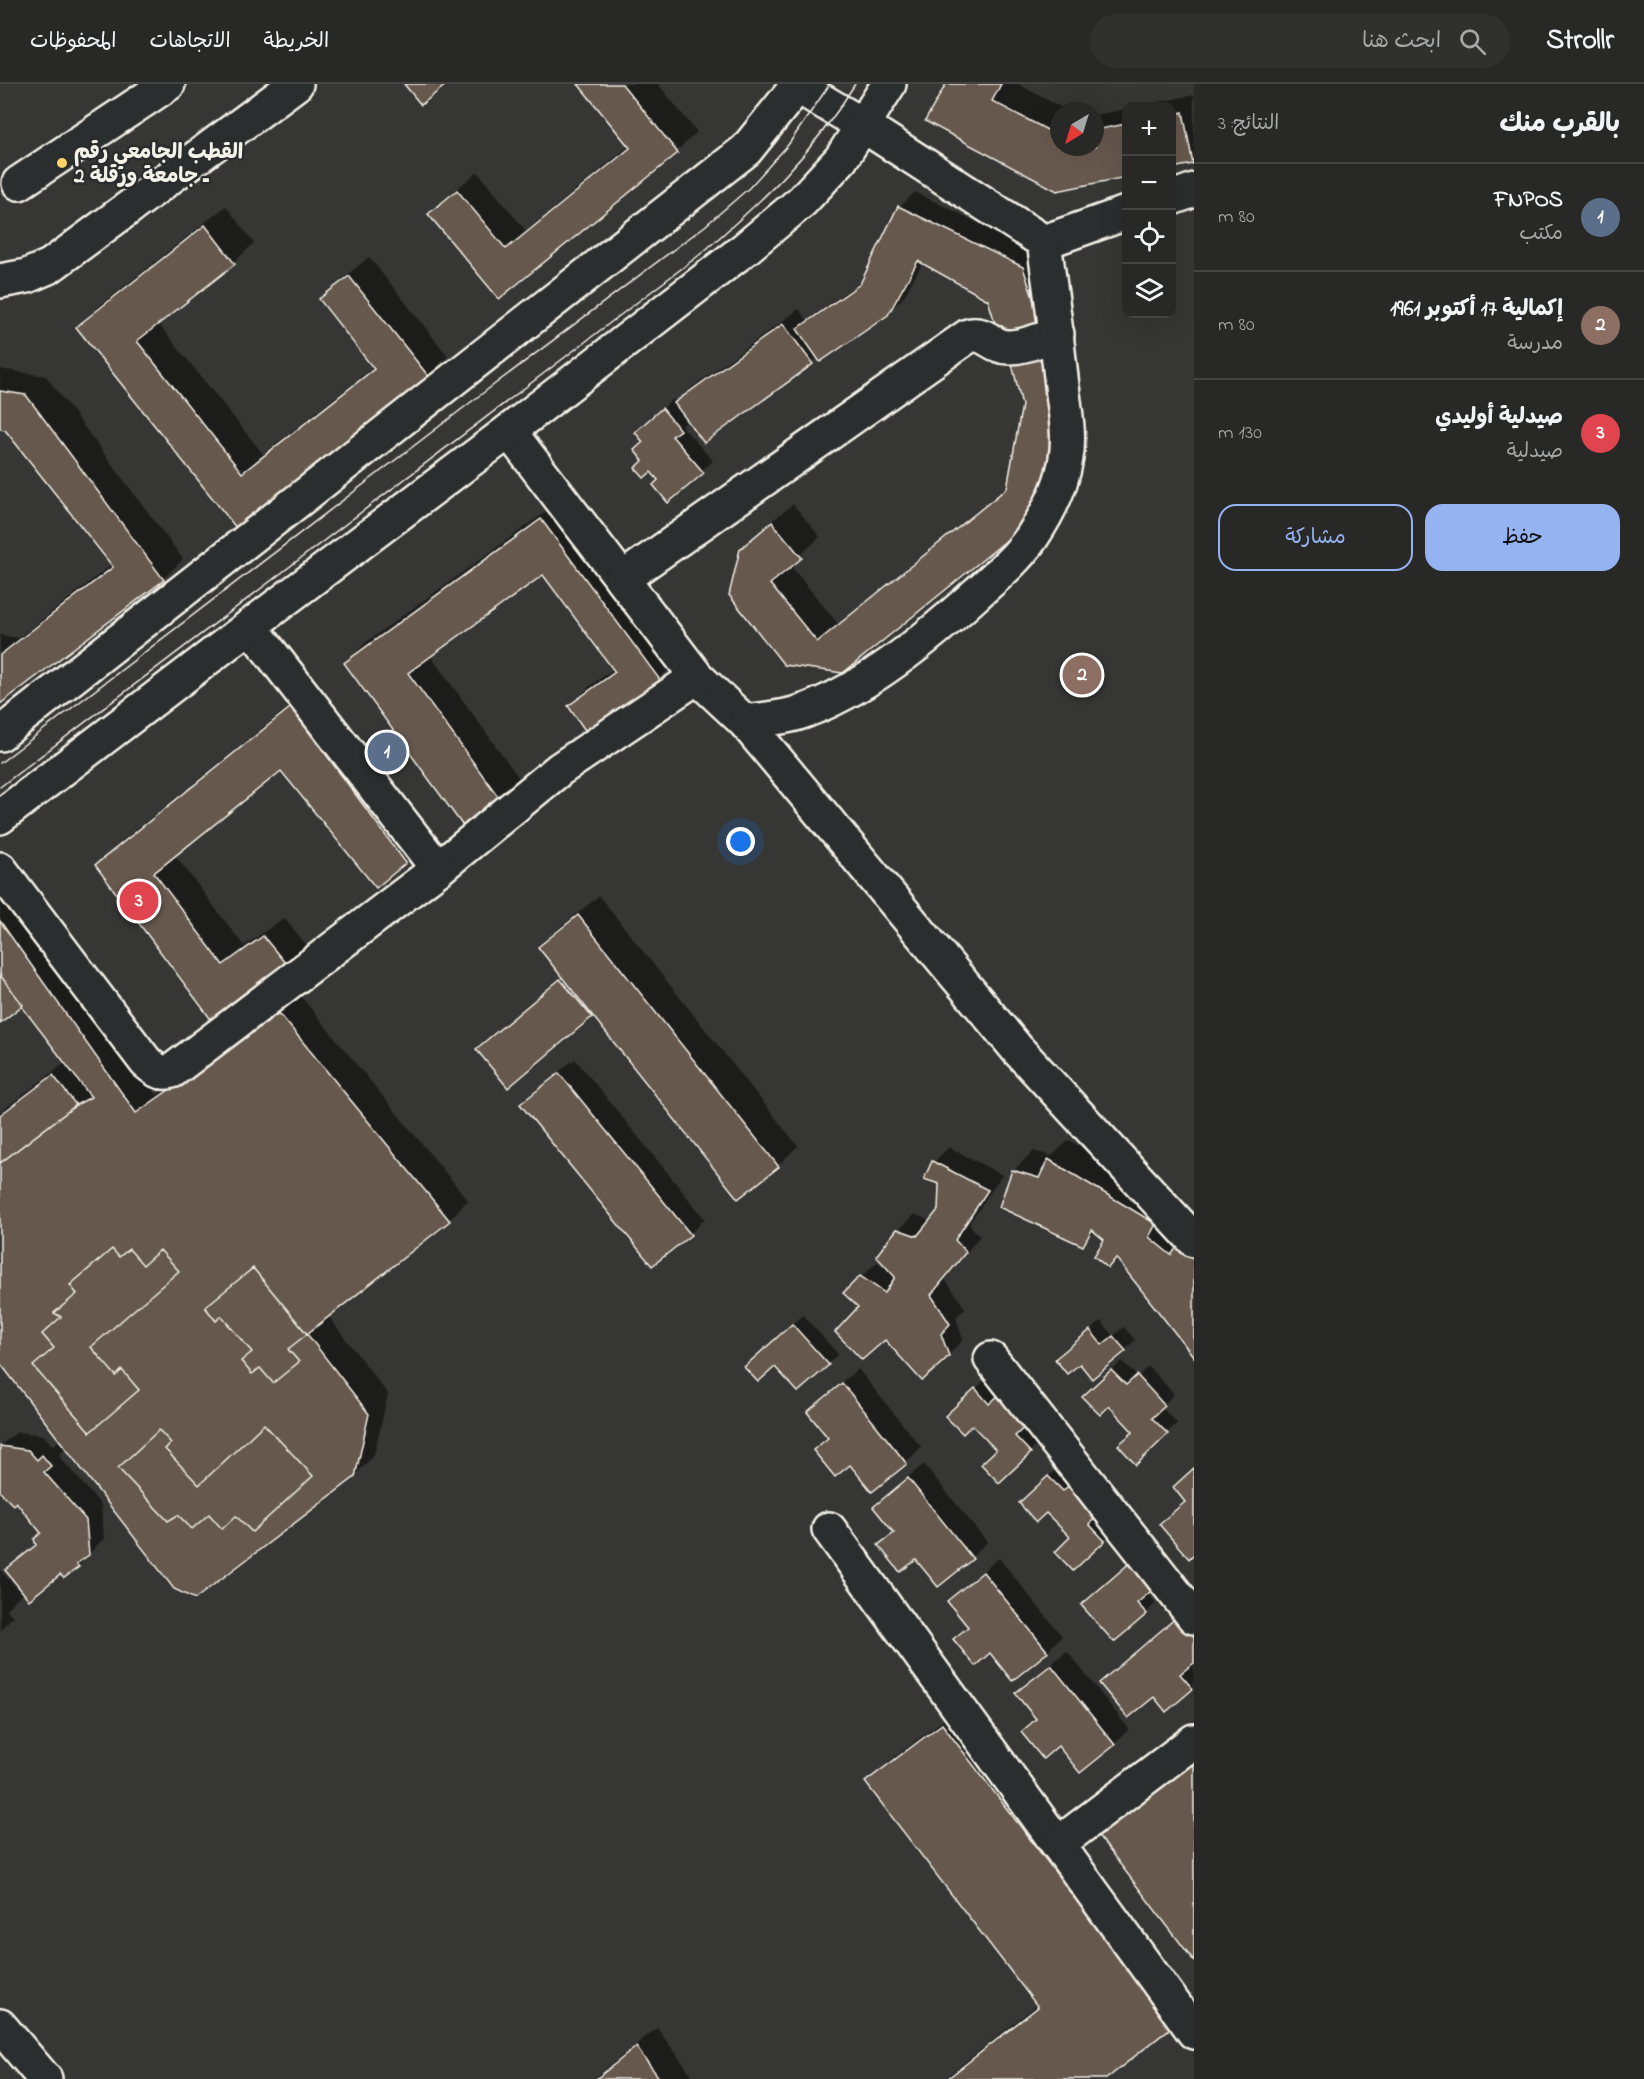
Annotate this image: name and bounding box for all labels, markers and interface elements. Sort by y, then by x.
search box [1090,14,1510,68]
text: Strollr [1546,21,1614,62]
icon: search [1456,25,1489,58]
text: ابحث هنا [1362,26,1441,58]
text: المحفوظات [30,27,116,57]
text: الاتجاهات [149,27,231,57]
text: الخريطة [264,27,329,57]
north arrow [1050,102,1104,156]
map controls [1122,102,1176,318]
button: + [1122,102,1176,156]
text: بالقرب منك [1499,106,1620,144]
text: النتائج: 3 [1218,110,1279,139]
place label: القطب الجامعي رقم 2 ـ جامعة ورقلة [73,138,243,192]
marker: القطب الجامعي رقم 2 ـ جامعة ورقلة [55,156,69,170]
button: − [1122,156,1176,210]
text: FNPOS [1494,185,1563,217]
text: 80 m [1218,203,1255,232]
text: 1 [1597,203,1604,232]
button: locate [1122,210,1176,264]
text: مكتب [1519,220,1563,249]
button: layers [1122,264,1176,318]
text: إكمالية 17 أكتوبر 1961 [1390,294,1563,326]
text: 80 m [1218,311,1255,340]
text: 2 [1596,311,1605,340]
text: مدرسة [1507,330,1563,359]
text: صيدلية أوليدي [1435,402,1563,434]
text: 130 m [1218,419,1262,448]
text: 3 [1596,419,1605,448]
text: صيدلية [1507,438,1563,467]
button: مشاركة [1218,504,1413,571]
button: حفظ [1425,504,1620,571]
pin: 2 [1062,652,1102,698]
pin: 1 [368,730,406,774]
your location [726,827,755,856]
pin: 3 [120,878,158,924]

